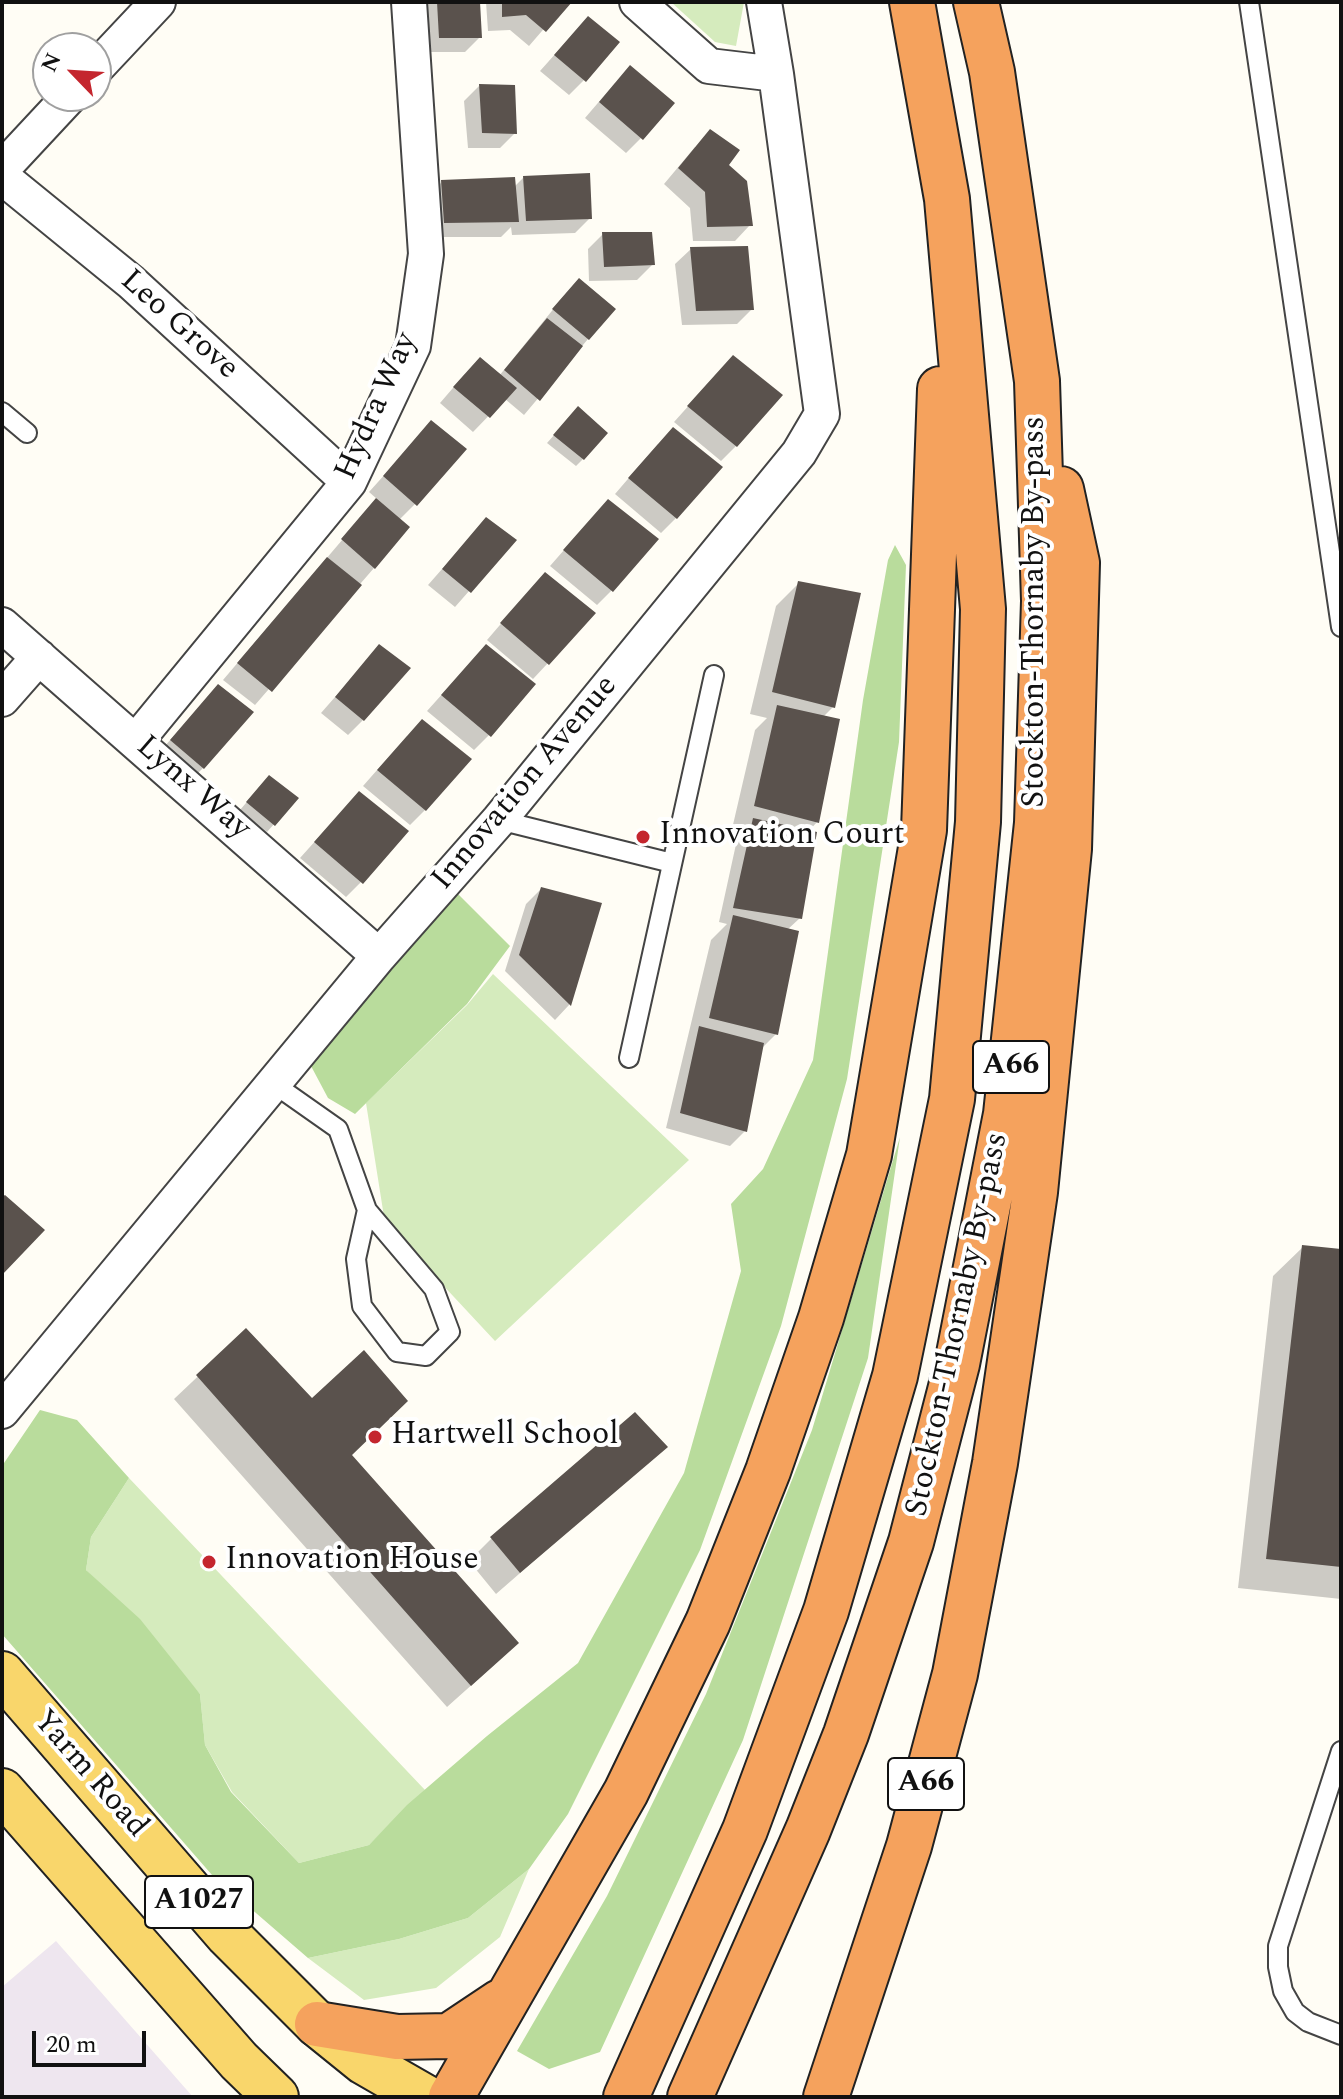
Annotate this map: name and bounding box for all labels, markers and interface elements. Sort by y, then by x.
north arrow [32,32,112,112]
text: N [33,47,70,78]
street label: Leo Grove [111,263,245,389]
street label: Hydra Way [328,327,428,487]
street label: Stockton-Thornaby By-pass [1018,416,1056,808]
street label: Innovation Avenue [425,669,627,899]
street label: Lynx Way [127,729,257,849]
place label: Innovation Court [659,818,905,856]
marker: Innovation Court [634,828,652,846]
road number: A66 [973,1041,1049,1093]
street label: Stockton-Thornaby By-pass [900,1129,1018,1521]
place label: Hartwell School [391,1418,619,1456]
marker: Hartwell School [366,1428,384,1446]
place label: Innovation House [225,1543,479,1581]
marker: Innovation House [200,1553,218,1571]
street label: Yarm Road [23,1703,155,1847]
road number: A66 [888,1758,964,1810]
road number: A1027 [145,1876,253,1928]
scale bar [36,2015,150,2065]
text: 20 m [46,2027,97,2063]

